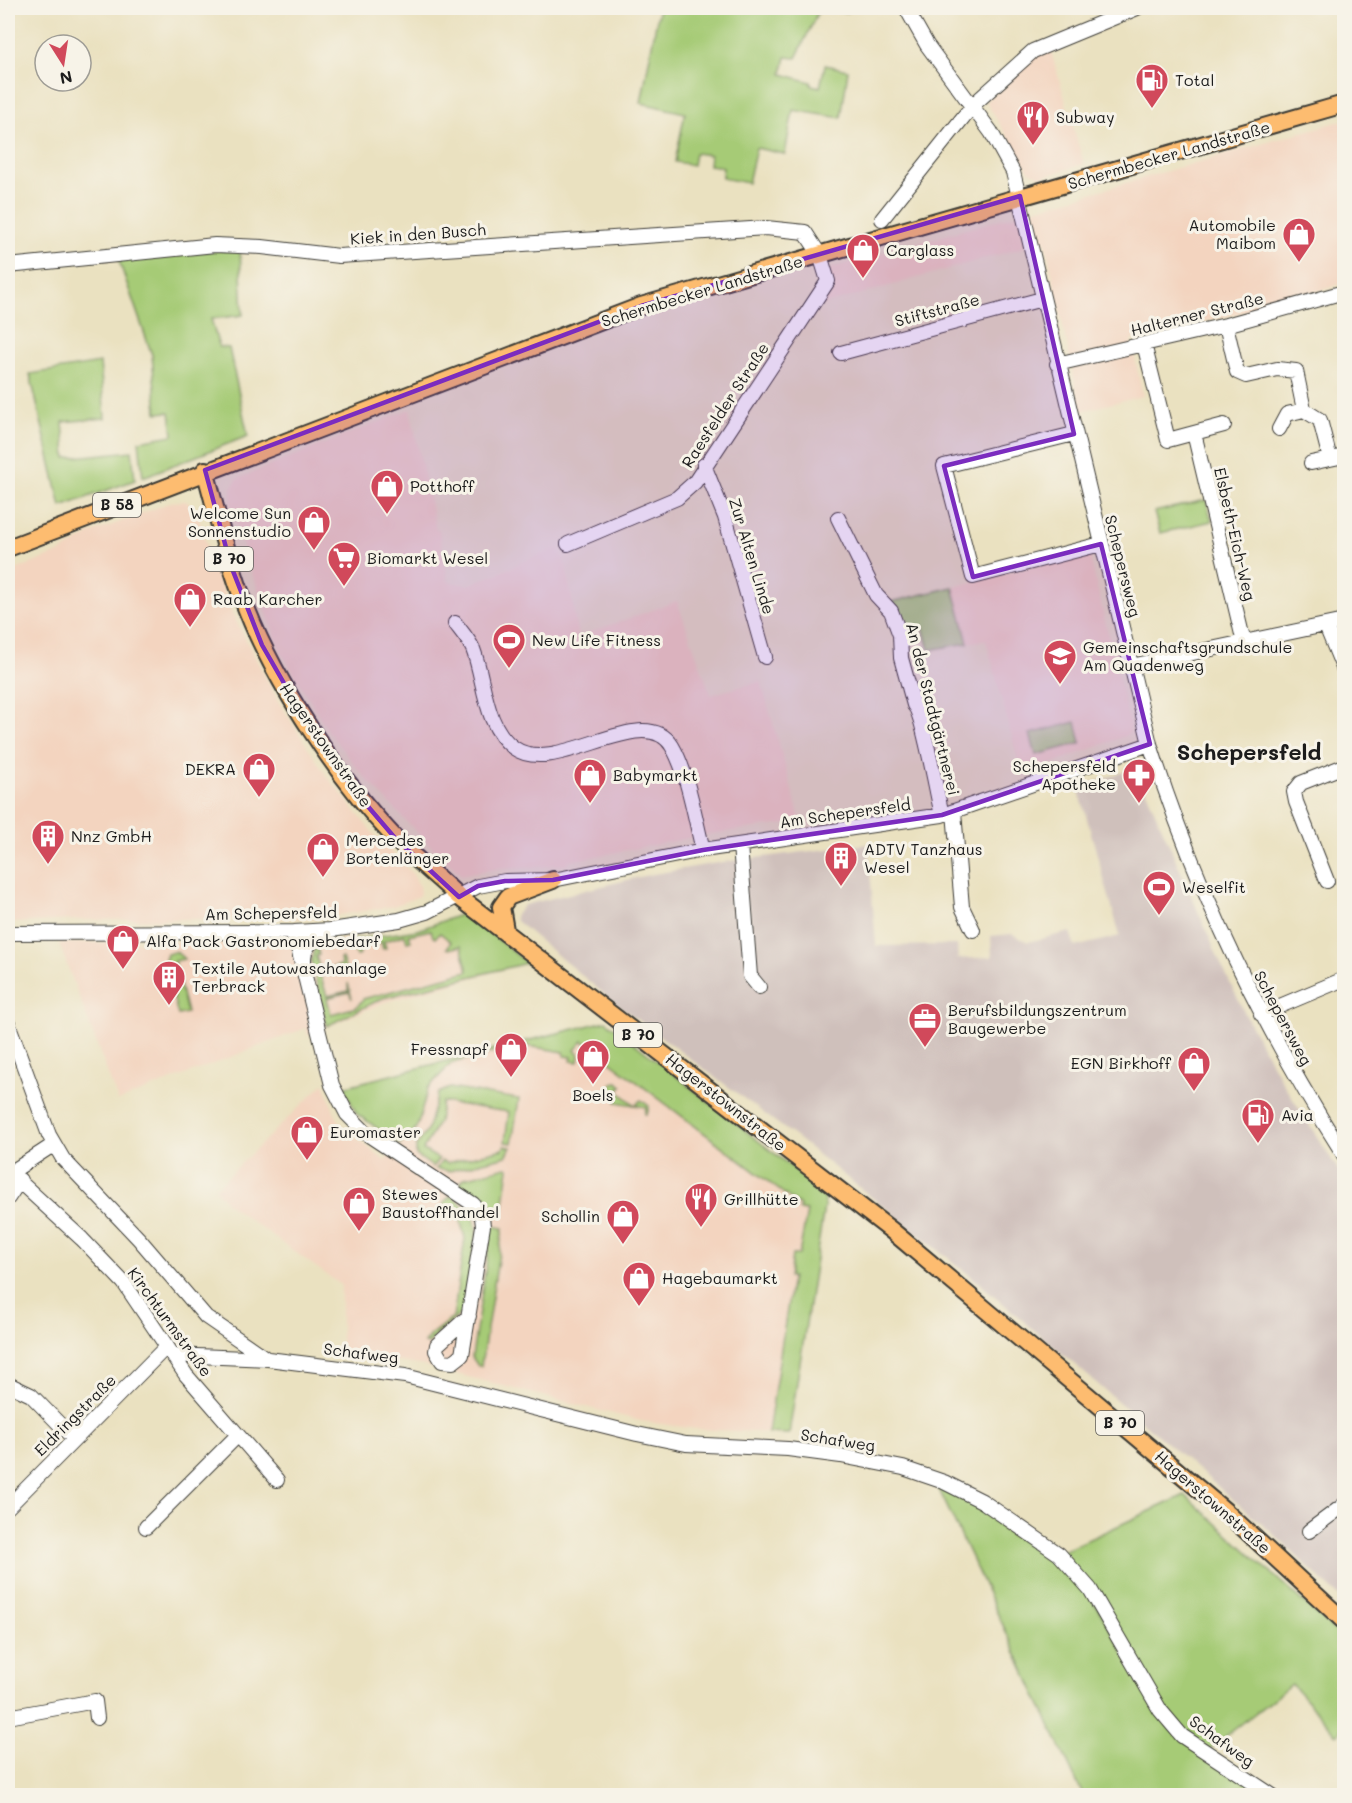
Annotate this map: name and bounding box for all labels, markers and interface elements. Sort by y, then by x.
north arrow [33,33,93,93]
fuel station icon: Total [1134,62,1170,109]
text: N [58,67,74,90]
place label: Total [1175,69,1214,90]
restaurant icon: Subway [1015,99,1051,146]
place label: Subway [1056,106,1115,127]
street label: Schermbecker Landstraße [1065,116,1272,193]
place label: Automobile Maibom [1188,214,1276,253]
shop icon: Automobile Maibom [1281,216,1317,263]
street label: Kiek in den Busch [349,218,487,249]
shop icon: Carglass [845,232,881,279]
place label: Carglass [886,239,954,260]
street label: Schermbecker Landstraße [599,250,805,331]
street label: Halterner Straße [1128,287,1266,340]
street label: Stiftstraße [892,288,982,331]
street label: Raesfelder Straße [676,338,773,471]
street label: Elsbeth-Eich-Weg [1210,465,1261,603]
shop icon: Potthoff [369,468,405,515]
place label: Potthoff [410,475,475,496]
road number: B 58 [93,493,141,517]
street label: Zur Alten Linde [725,495,780,617]
place label: Welcome Sun Sonnenstudio [188,502,291,541]
shop icon: Welcome Sun Sonnenstudio [296,504,332,551]
street label: Schepersweg [1101,513,1146,619]
supermarket icon: Biomarkt Wesel [326,540,362,587]
road number: B 70 [205,547,253,571]
place label: Biomarkt Wesel [367,547,488,568]
shop icon: Raab Karcher [172,581,208,628]
place label: Raab Karcher [213,588,323,609]
street label: An der Stadtgärtnerei [902,620,965,797]
sports icon: New Life Fitness [491,622,527,669]
place label: New Life Fitness [532,629,661,650]
place label: Gemeinschaftsgrundschule Am Quadenweg [1083,636,1292,675]
school or university icon: Gemeinschaftsgrundschule Am Quadenweg [1042,638,1078,685]
street label: Hagerstownstraße [276,678,377,811]
district label: Schepersfeld [1177,737,1321,766]
shop icon: DEKRA [241,751,277,798]
place label: Schepersfeld Apotheke [1013,755,1116,794]
shop icon: Babymarkt [572,757,608,804]
pharmacy icon: Schepersfeld Apotheke [1121,757,1157,804]
place label: DEKRA [185,758,236,779]
place label: Babymarkt [613,764,698,785]
street label: Am Schepersfeld [778,793,912,832]
building icon: Nnz GmbH [30,818,66,865]
place label: Nnz GmbH [71,825,152,846]
place label: Mercedes Bortenlänger [346,829,449,868]
shop icon: Mercedes Bortenlänger [305,831,341,878]
place label: ADTV Tanzhaus Wesel [864,838,983,877]
building icon: ADTV Tanzhaus Wesel [823,840,859,887]
sports icon: Weselfit [1141,869,1177,916]
place label: Weselfit [1182,876,1246,897]
street label: Am Schepersfeld [205,901,337,924]
shop icon: Alfa Pack Gastronomiebedarf [105,923,141,970]
place label: Alfa Pack Gastronomiebedarf [146,930,380,951]
place label: Textile Autowaschanlage Terbrack [192,957,387,996]
building icon: Textile Autowaschanlage Terbrack [151,959,187,1006]
street label: Schepersweg [1250,967,1317,1069]
place label: Berufsbildungszentrum Baugewerbe [948,999,1127,1038]
office icon: Berufsbildungszentrum Baugewerbe [907,1001,943,1048]
road number: B 70 [614,1023,662,1047]
shop icon: Fressnapf [493,1031,529,1078]
place label: Fressnapf [411,1038,489,1059]
shop icon: Boels [575,1038,611,1085]
shop icon: EGN Birkhoff [1176,1045,1212,1092]
street label: Hagerstownstraße [662,1048,791,1155]
place label: EGN Birkhoff [1071,1052,1172,1073]
place label: Boels [572,1084,614,1105]
fuel station icon: Avia [1240,1097,1276,1144]
place label: Avia [1281,1104,1314,1125]
shop icon: Euromaster [289,1114,325,1161]
place label: Euromaster [330,1121,421,1142]
restaurant icon: Grillhütte [683,1181,719,1228]
place label: Stewes Baustoffhandel [382,1183,499,1222]
shop icon: Stewes Baustoffhandel [341,1185,377,1232]
place label: Grillhütte [724,1188,799,1209]
shop icon: Schollin [605,1198,641,1245]
place label: Schollin [541,1205,600,1226]
shop icon: Hagebaumarkt [621,1260,657,1307]
street label: Kirchturmstraße [124,1263,217,1381]
place label: Hagebaumarkt [662,1267,778,1288]
street label: Schafweg [322,1337,400,1368]
street label: Eldringstraße [29,1369,120,1460]
road number: B 70 [1096,1411,1144,1435]
street label: Schafweg [799,1423,877,1456]
street label: Hagerstownstraße [1151,1445,1276,1558]
street label: Schafweg [1186,1710,1259,1771]

